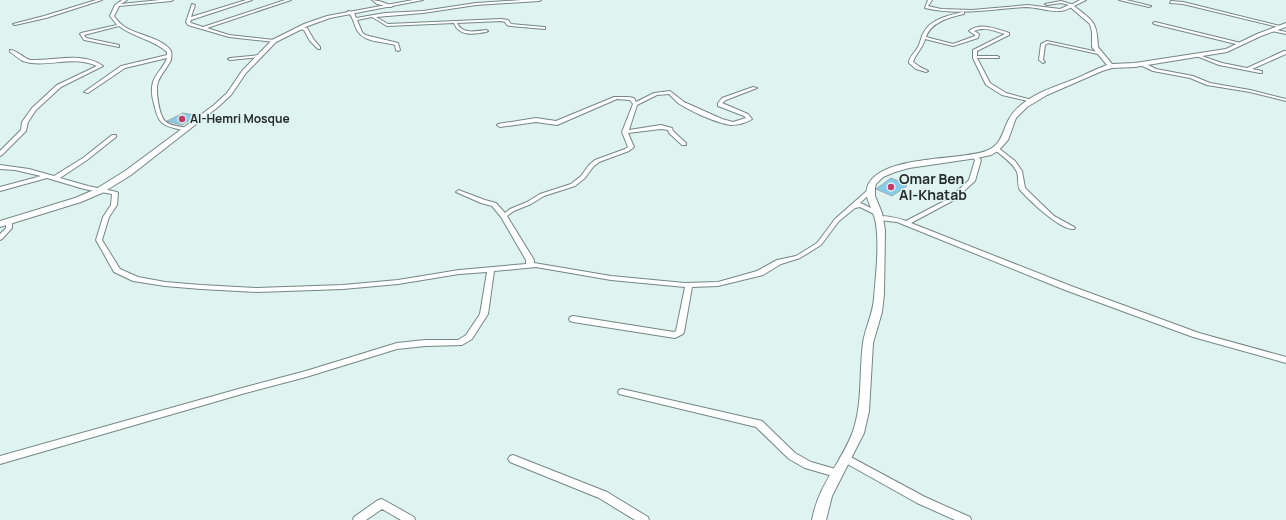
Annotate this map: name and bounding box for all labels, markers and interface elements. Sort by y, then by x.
place label: Al-Hemri Mosque [190,110,290,127]
marker: Al-Hemri Mosque [177,114,187,124]
place label: Omar Ben Al-Khatab [899,169,967,204]
marker: Omar Ben Al-Khatab [886,182,896,192]

